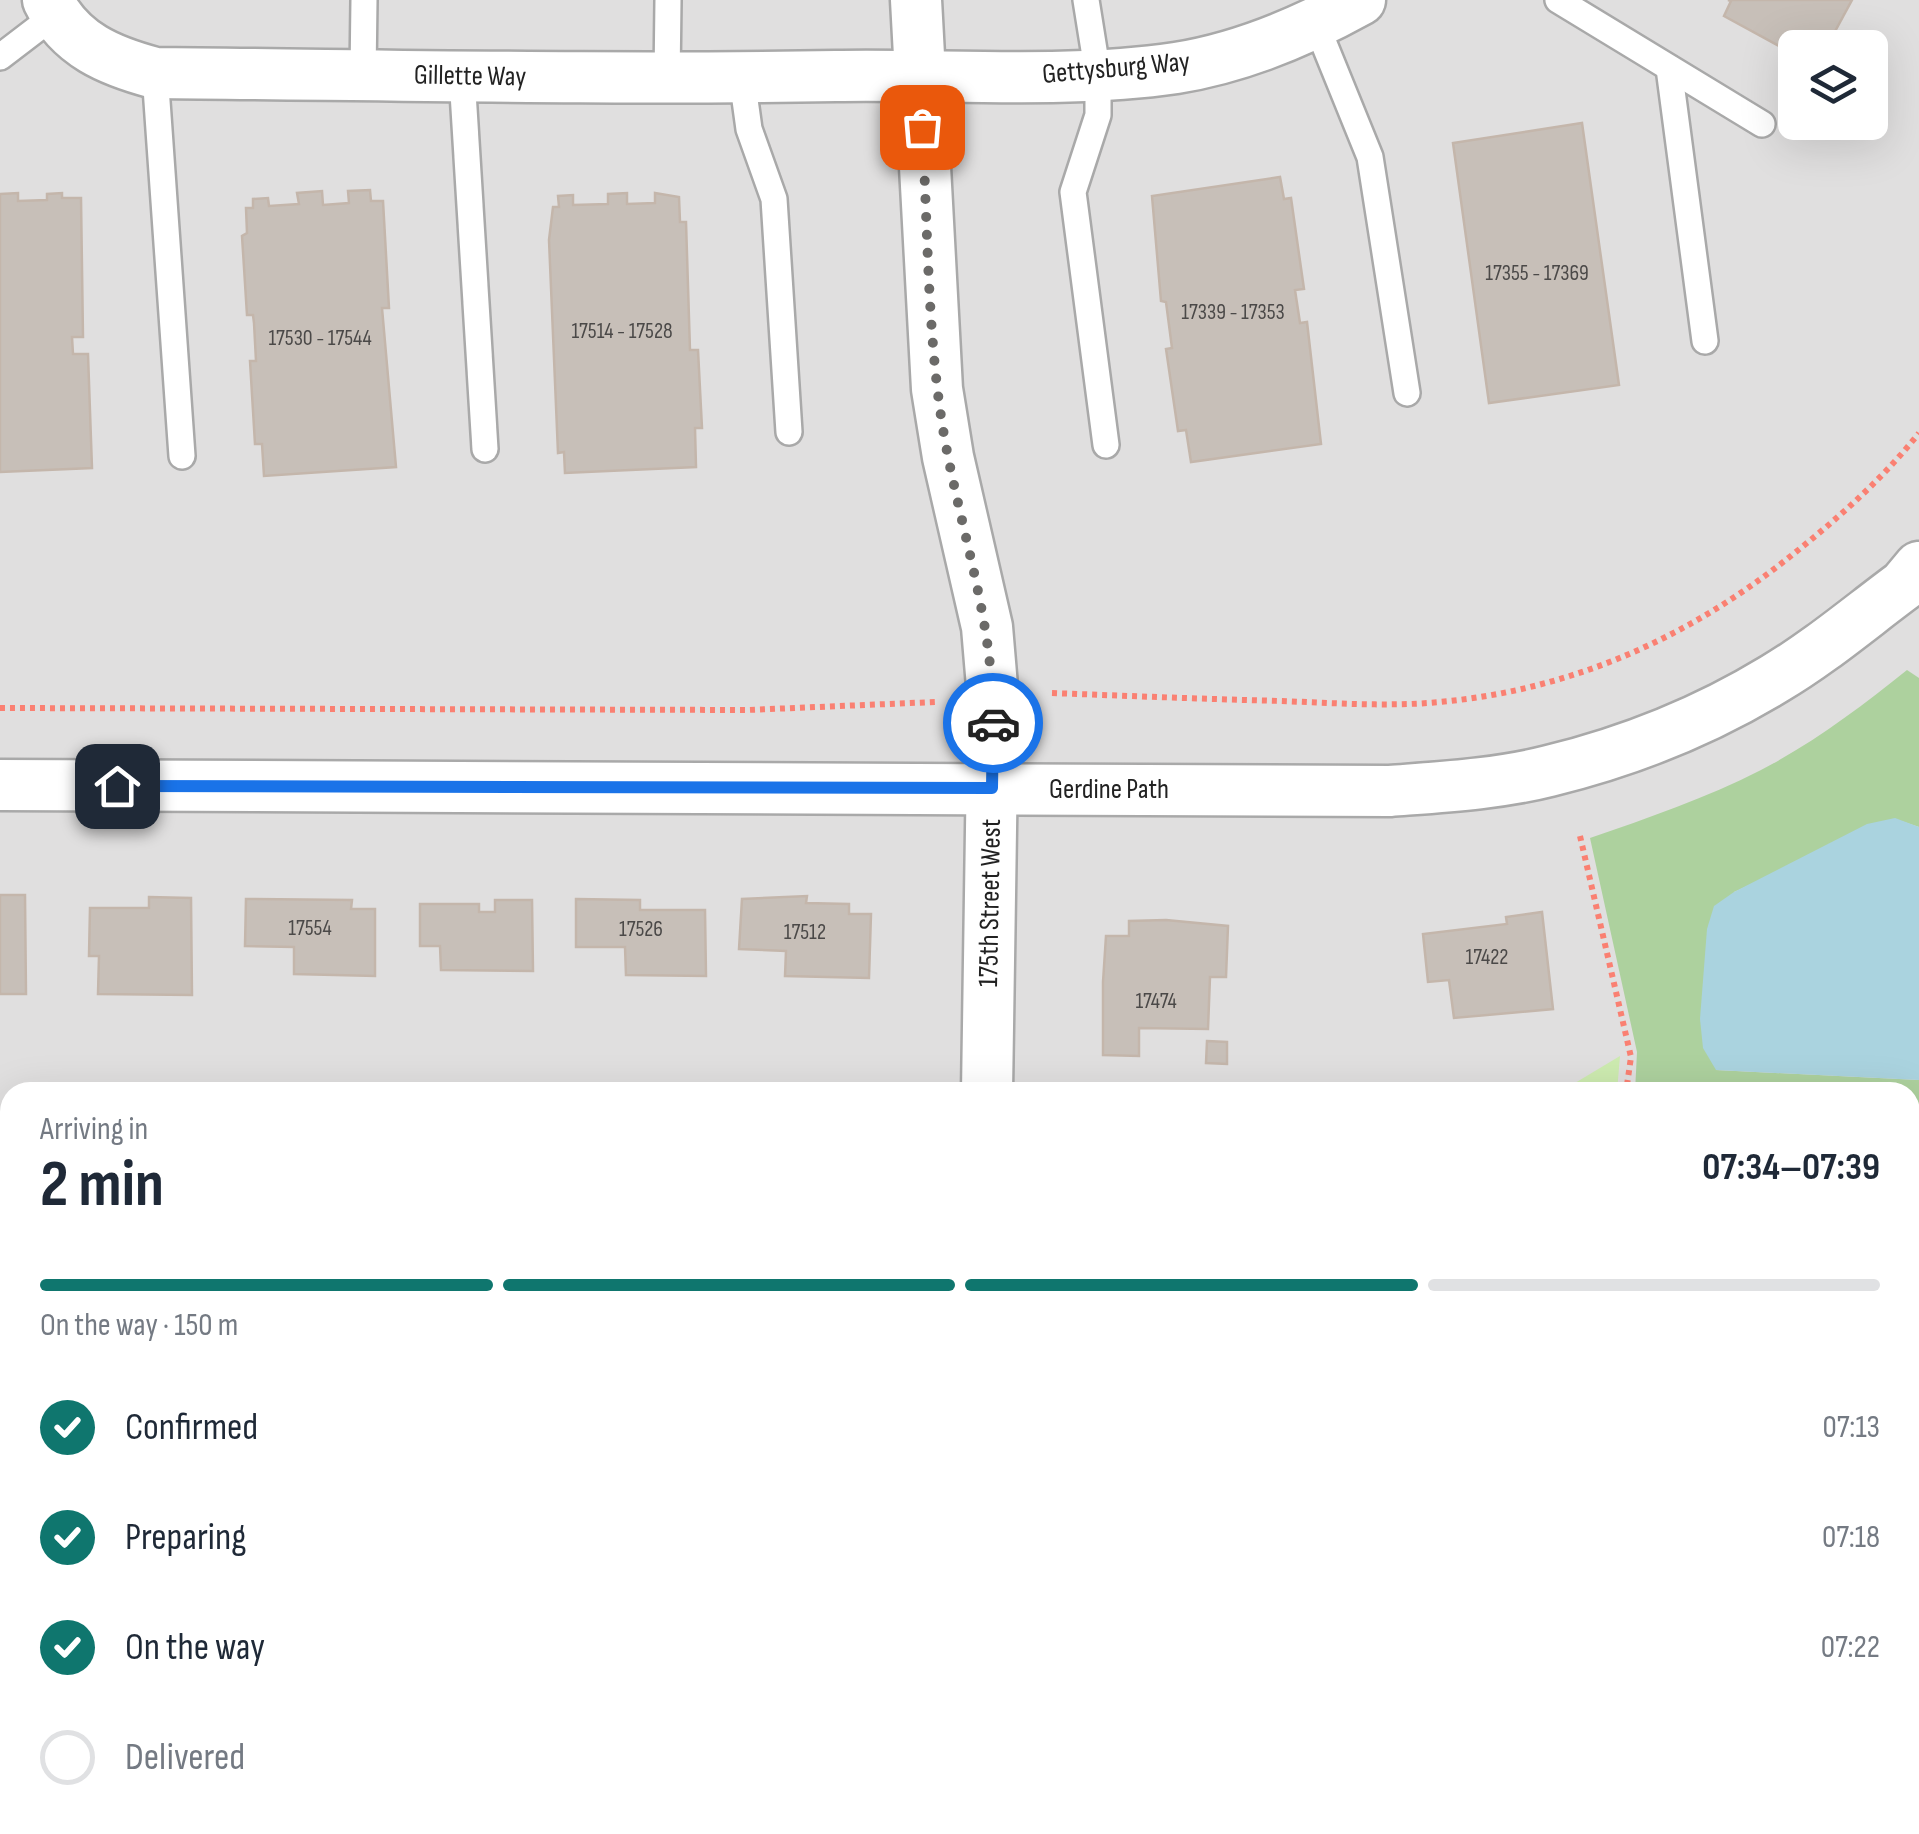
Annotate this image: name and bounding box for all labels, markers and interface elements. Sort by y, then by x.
map controls [1778,30,1888,140]
button: layers [1778,30,1888,140]
street label: Gettysburg Way [1041,45,1191,91]
street label: Gillette Way [414,59,527,93]
pin [880,85,965,170]
icon: bag [895,100,950,155]
house number: 17355 - 17369 [1485,260,1589,287]
house number: 17339 - 17353 [1181,299,1285,326]
house number: 17514 - 17528 [571,318,673,345]
house number: 17530 - 17544 [268,325,372,352]
courier [943,673,1043,773]
icon: car [966,696,1021,751]
pin [75,744,160,829]
icon: home [90,759,145,814]
street label: Gerdine Path [1049,773,1169,806]
street label: 175th Street West [972,819,1008,987]
house number: 17554 [288,915,332,942]
house number: 17526 [619,916,663,943]
house number: 17512 [784,919,826,946]
house number: 17422 [1466,944,1508,971]
house number: 17474 [1135,988,1177,1015]
text: Arriving in [40,1110,148,1149]
text: 07:34–07:39 [1702,1145,1880,1190]
text: 2 min [40,1147,164,1225]
text: On the way · 150 m [40,1306,238,1345]
icon: check [40,1400,95,1455]
text: Confirmed [125,1405,258,1450]
text: 07:13 [1823,1408,1880,1447]
icon: check [40,1510,95,1565]
text: Preparing [125,1515,246,1560]
text: 07:18 [1822,1518,1880,1557]
icon: check [40,1620,95,1675]
text: On the way [125,1625,265,1670]
text: 07:22 [1821,1628,1880,1667]
text: Delivered [125,1735,245,1780]

